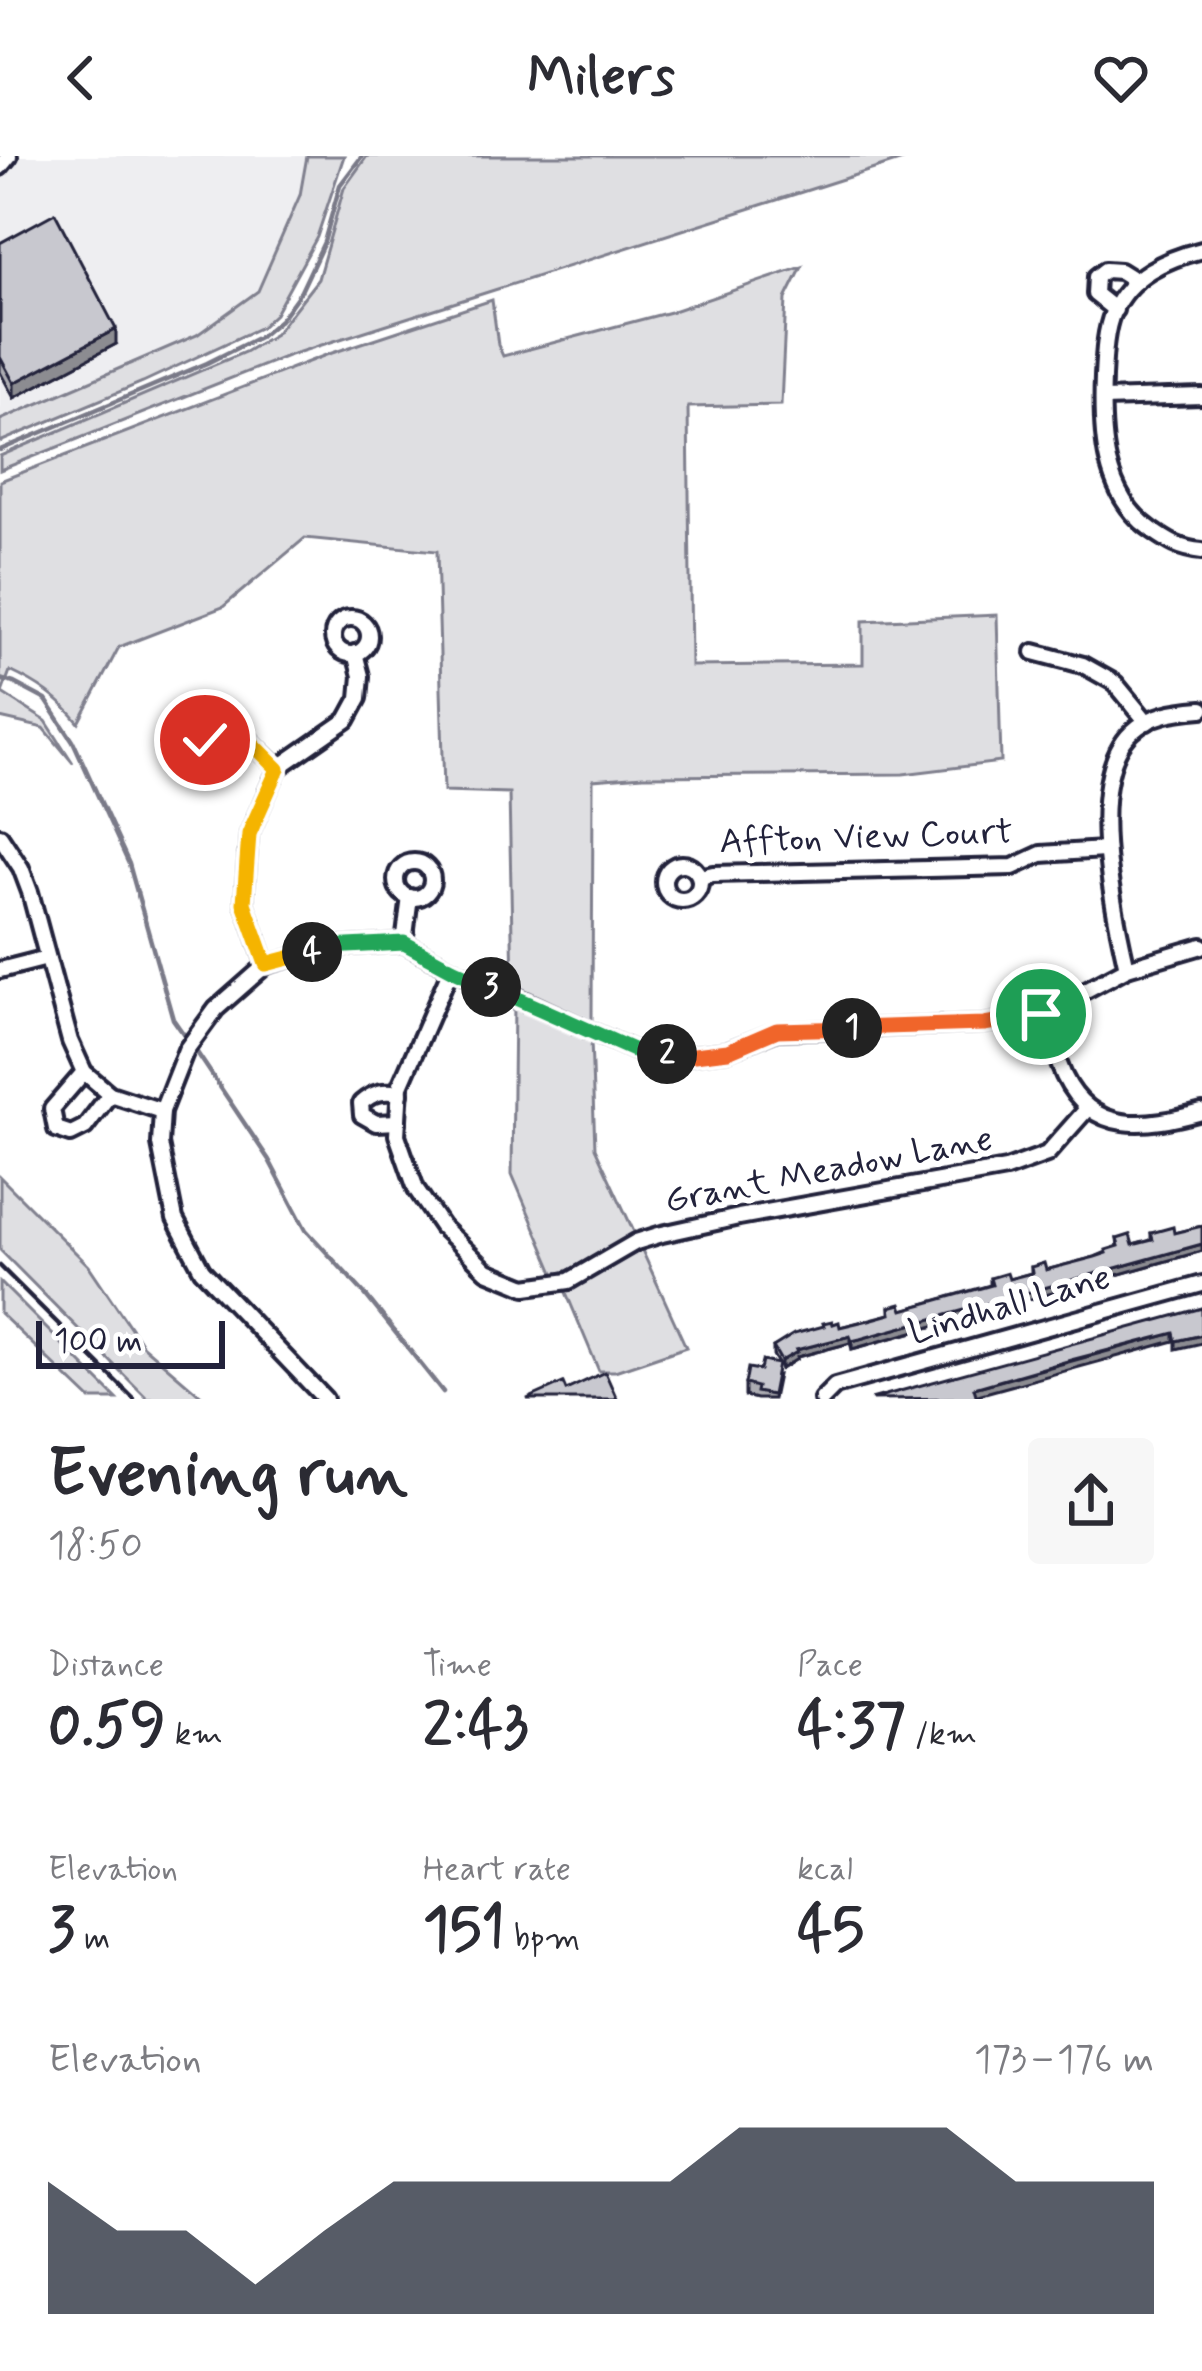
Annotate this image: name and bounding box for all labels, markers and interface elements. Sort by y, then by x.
text: Milers [527,43,675,114]
icon: back [48,45,114,111]
icon: heart [1088,45,1154,111]
pin [154,689,256,791]
icon: check [172,707,238,773]
street label: Affton View Court [719,809,1013,867]
pin: 4 [282,922,342,982]
text: 4 [302,930,322,974]
pin: 3 [461,957,521,1017]
pin [990,963,1092,1065]
text: 3 [484,965,498,1009]
icon: arrive [1008,981,1074,1047]
pin: 1 [822,998,882,1058]
text: 1 [845,1006,859,1050]
pin: 2 [637,1024,697,1084]
text: 2 [659,1032,675,1076]
street label: Grant Meadow Lane [661,1116,997,1226]
street label: Lindhall Lane [904,1255,1116,1357]
scale bar [36,1315,225,1368]
text: 100 m [54,1320,143,1364]
text: Evening run [48,1433,408,1519]
button: share [1028,1438,1154,1564]
text: 18:50 [48,1521,143,1572]
text: Distance [48,1644,164,1688]
text: Time [423,1644,492,1688]
text: Pace [797,1644,863,1688]
text: 0.59 [48,1688,166,1767]
text: 2:43 [423,1688,528,1767]
text: 4:37 [797,1688,906,1767]
text: km [166,1713,223,1757]
text: /km [906,1713,977,1757]
text: Elevation [48,1848,178,1892]
text: Heart rate [423,1848,571,1892]
text: kcal [797,1848,853,1892]
text: 3 [48,1892,75,1971]
text: 151 [423,1892,505,1971]
text: 45 [797,1892,864,1971]
text: m [75,1917,110,1961]
text: bpm [505,1917,580,1961]
text: Elevation [48,2035,202,2086]
text: 173–176 m [974,2035,1154,2086]

